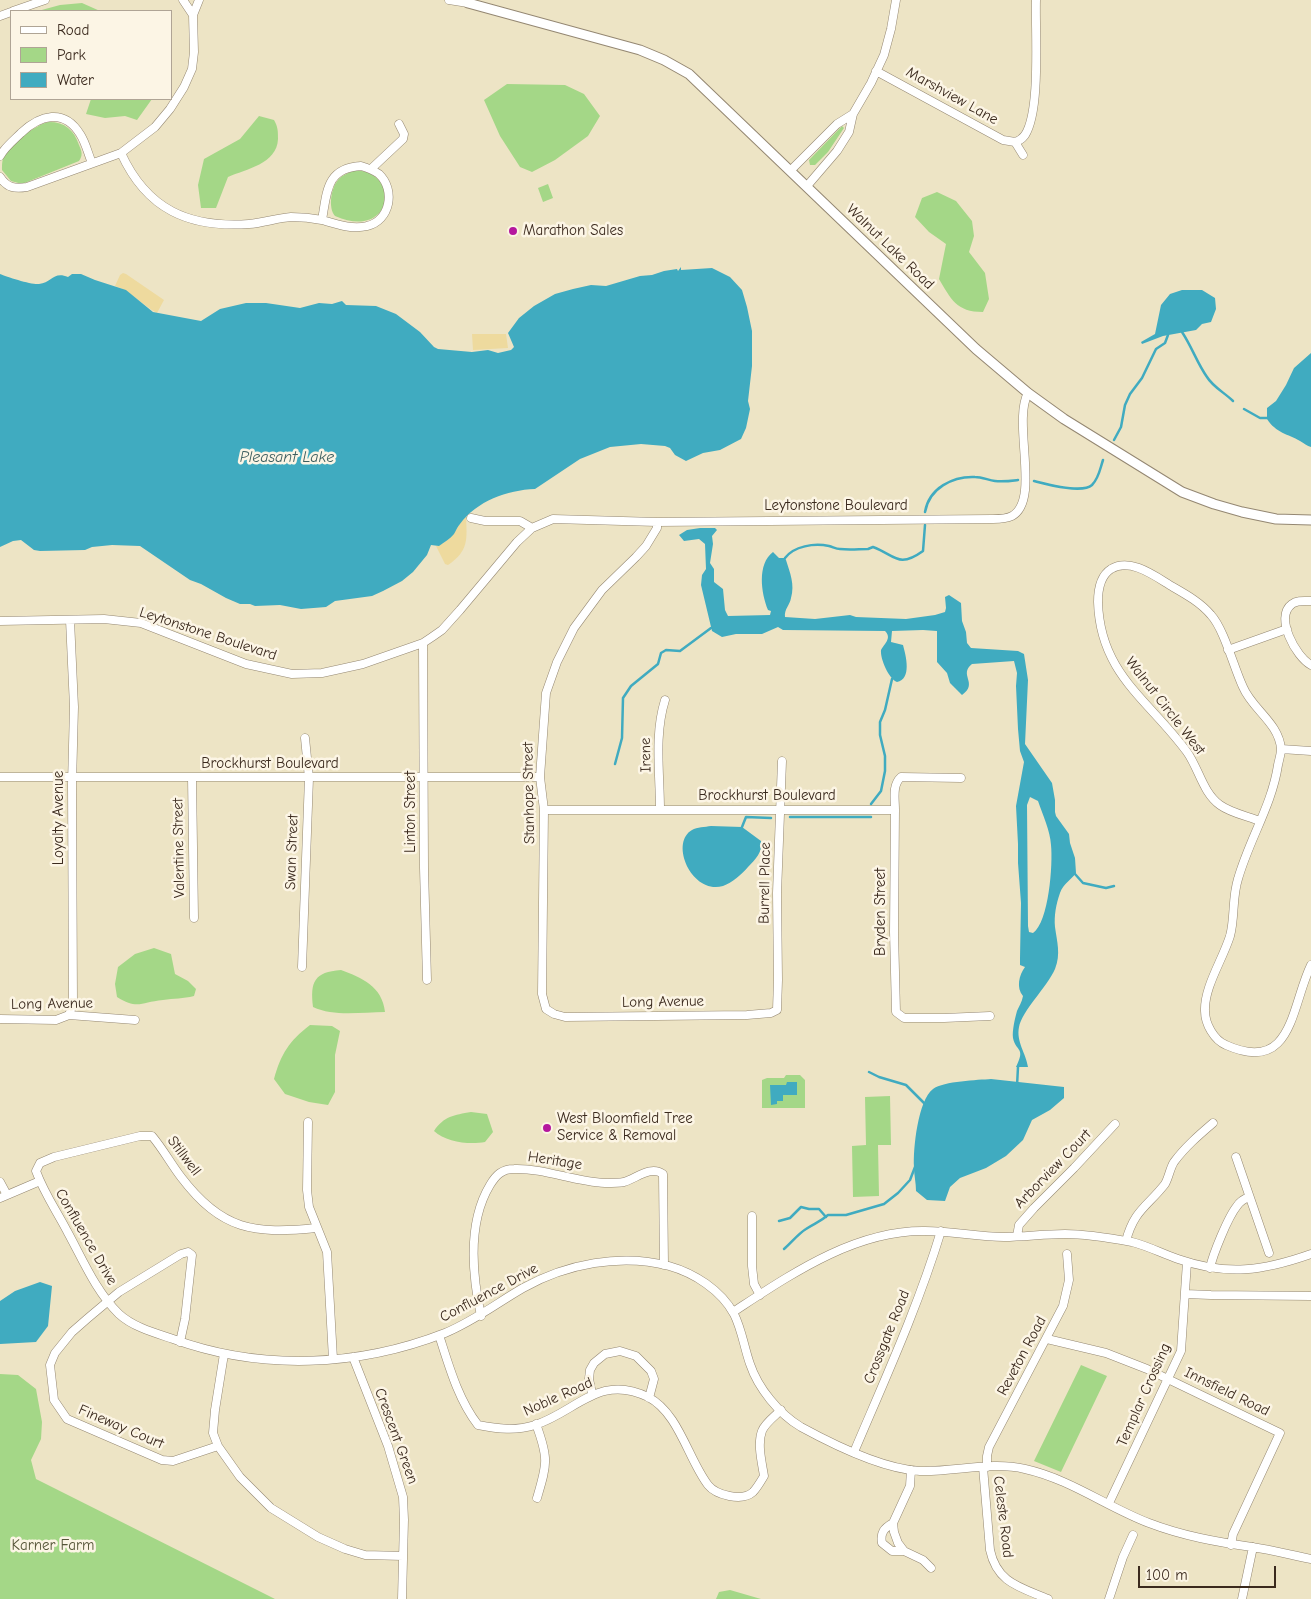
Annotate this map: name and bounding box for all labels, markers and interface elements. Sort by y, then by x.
legend [10,10,172,100]
text: Road [57,21,89,39]
text: Park [57,46,86,64]
street label: Marshview Lane [903,63,1001,129]
text: Water [57,71,94,89]
street label: Walnut Lake Road [842,201,938,293]
place label: Marathon Sales [523,222,623,240]
marker: Marathon Sales [507,225,519,237]
water label: Pleasant Lake [240,447,334,467]
street label: Leytonstone Boulevard [764,497,908,515]
street label: Leytonstone Boulevard [137,603,279,665]
street label: Walnut Circle West [1121,653,1209,759]
street label: Irene [637,737,655,773]
street label: Stanhope Street [519,742,539,844]
street label: Brockhurst Boulevard [201,755,339,773]
street label: Loyalty Avenue [50,771,68,865]
street label: Linton Street [402,771,420,853]
street label: Brockhurst Boulevard [698,787,836,805]
street label: Valentine Street [169,798,189,898]
street label: Swan Street [282,814,302,890]
street label: Burrell Place [755,842,775,924]
street label: Bryden Street [872,868,890,956]
street label: Long Avenue [622,992,704,1012]
street label: Long Avenue [11,994,93,1014]
place label: West Bloomfield Tree Service & Removal [557,1110,693,1145]
marker: West Bloomfield Tree Service & Removal [541,1122,553,1134]
street label: Arborview Court [1011,1126,1095,1212]
street label: Stillwell [163,1132,205,1180]
street label: Heritage [527,1148,583,1174]
street label: Confluence Drive [51,1186,121,1288]
street label: Confluence Drive [437,1260,541,1326]
street label: Crossgate Road [860,1287,914,1387]
street label: Reveton Road [994,1313,1050,1399]
street label: Templar Crossing [1113,1340,1175,1450]
street label: Innsfield Road [1181,1364,1273,1420]
street label: Noble Road [521,1374,595,1420]
street label: Crescent Green [370,1386,422,1486]
street label: Fineway Court [76,1401,166,1453]
street label: Celeste Road [989,1475,1017,1559]
park label: Karner Farm [12,1537,94,1555]
scale bar [1141,1556,1278,1588]
text: 100 m [1146,1566,1188,1584]

